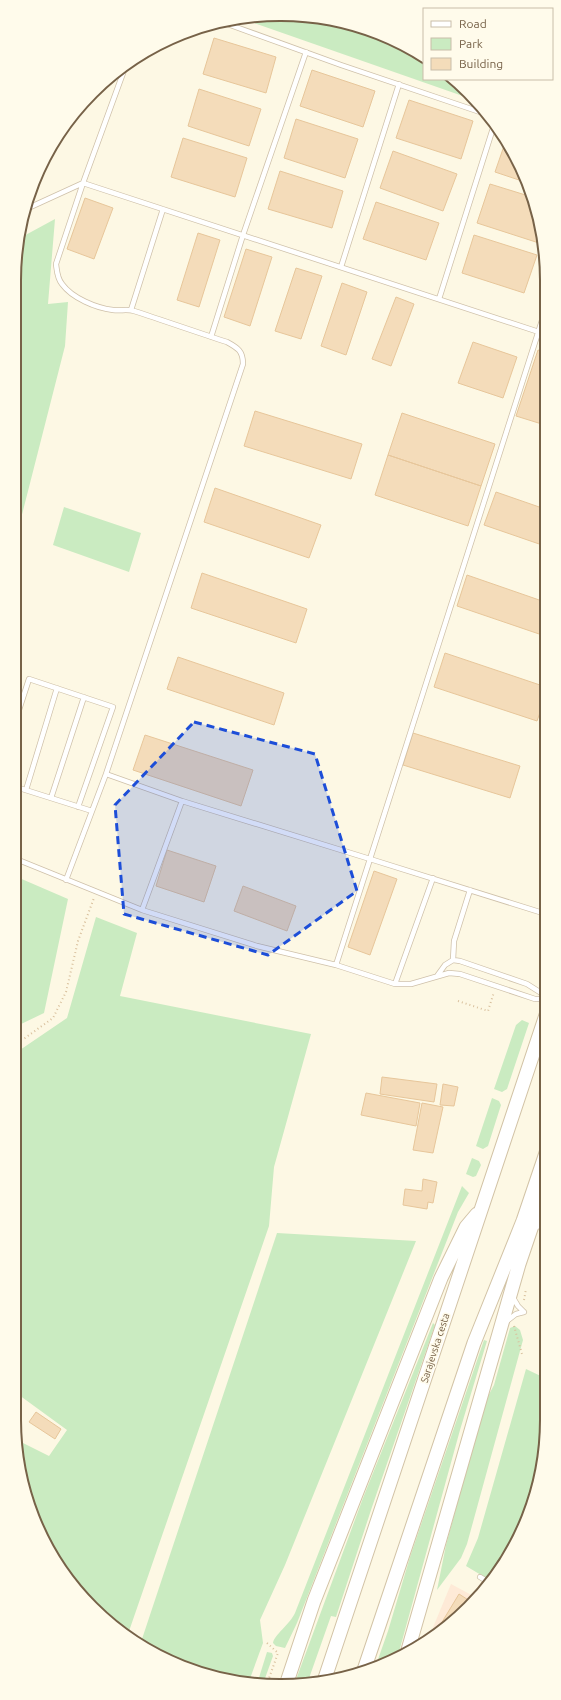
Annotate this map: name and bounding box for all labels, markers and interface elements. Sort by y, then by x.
legend [423,8,553,80]
text: Road [459,17,487,30]
text: Park [459,37,483,50]
text: Building [459,57,503,70]
street label: Sarajevska cesta [419,1312,451,1384]

